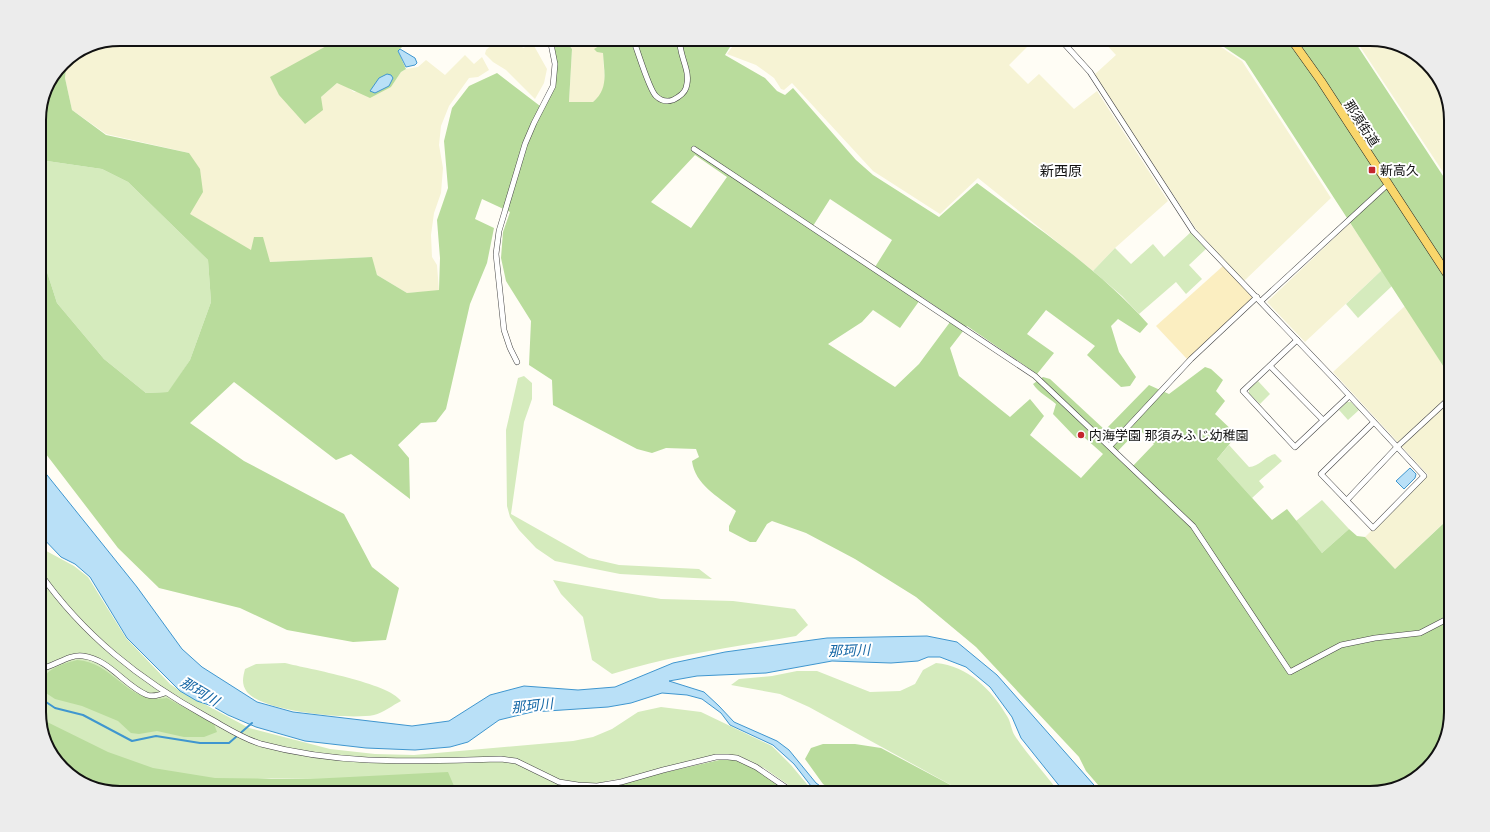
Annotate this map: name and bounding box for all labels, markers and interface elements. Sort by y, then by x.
street label: 那須街道 [1340,96,1384,150]
district label: 新西原 [1040,161,1082,180]
place label: 新高久 [1380,161,1419,179]
marker: 新高久 [1367,165,1377,175]
place label: 内海学園 那須みふじ幼稚園 [1089,426,1248,444]
marker: 内海学園 那須みふじ幼稚園 [1076,430,1086,440]
water label: 那珂川 [828,640,872,660]
water label: 那珂川 [177,672,225,711]
water label: 那珂川 [510,693,556,717]

